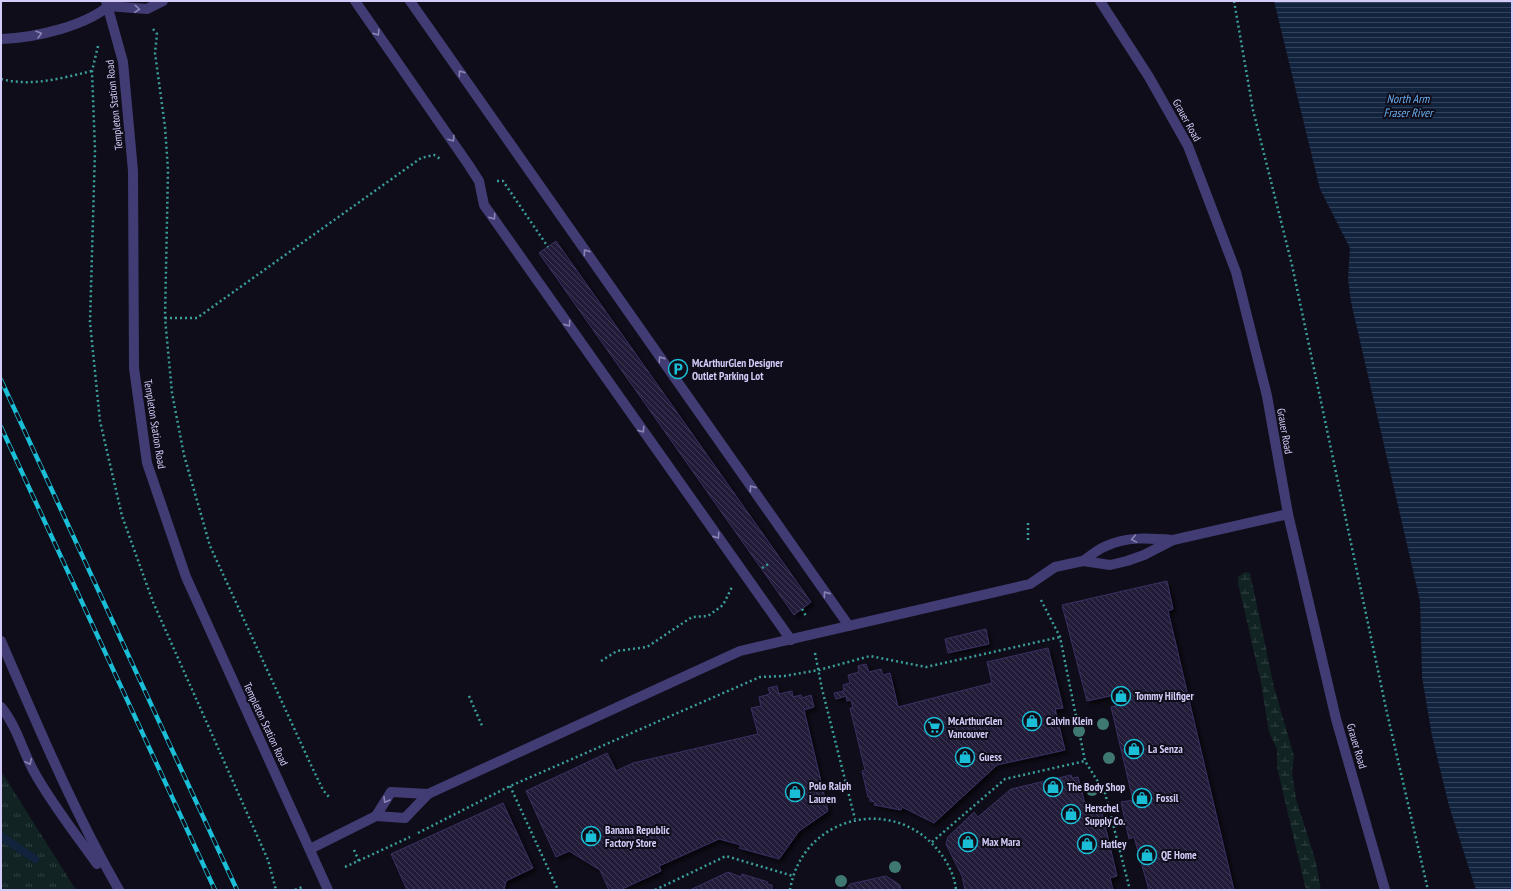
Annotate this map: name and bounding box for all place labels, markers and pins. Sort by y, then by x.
place label: McArthurGlen Designer Outlet Parking Lot [692,356,784,383]
parking icon: McArthurGlen Designer Outlet Parking Lot [667,358,689,380]
shop icon: Tommy Hilfiger [1110,685,1132,707]
place label: Tommy Hilfiger [1135,689,1195,703]
shop icon: Calvin Klein [1021,710,1043,732]
place label: McArthurGlen Vancouver [947,714,1002,741]
place label: Calvin Klein [1046,714,1093,728]
supermarket icon: McArthurGlen Vancouver [923,716,945,738]
shop icon: La Senza [1123,738,1145,760]
place label: La Senza [1148,742,1183,756]
shop icon: Guess [954,746,976,768]
place label: Guess [979,750,1002,764]
shop icon: The Body Shop [1042,776,1064,798]
place label: Polo Ralph Lauren [809,779,851,806]
place label: The Body Shop [1067,780,1125,794]
shop icon: Polo Ralph Lauren [784,781,806,803]
shop icon: Fossil [1131,787,1153,809]
place label: Fossil [1156,791,1179,805]
place label: Herschel Supply Co. [1085,801,1125,828]
shop icon: Herschel Supply Co. [1060,803,1082,825]
place label: Banana Republic Factory Store [605,823,670,850]
shop icon: Banana Republic Factory Store [580,825,602,847]
shop icon: Max Mara [957,831,979,853]
shop icon: Hatley [1076,833,1098,855]
place label: Max Mara [982,835,1021,849]
place label: Hatley [1101,837,1127,851]
shop icon: QE Home [1136,844,1158,866]
place label: QE Home [1161,848,1197,862]

